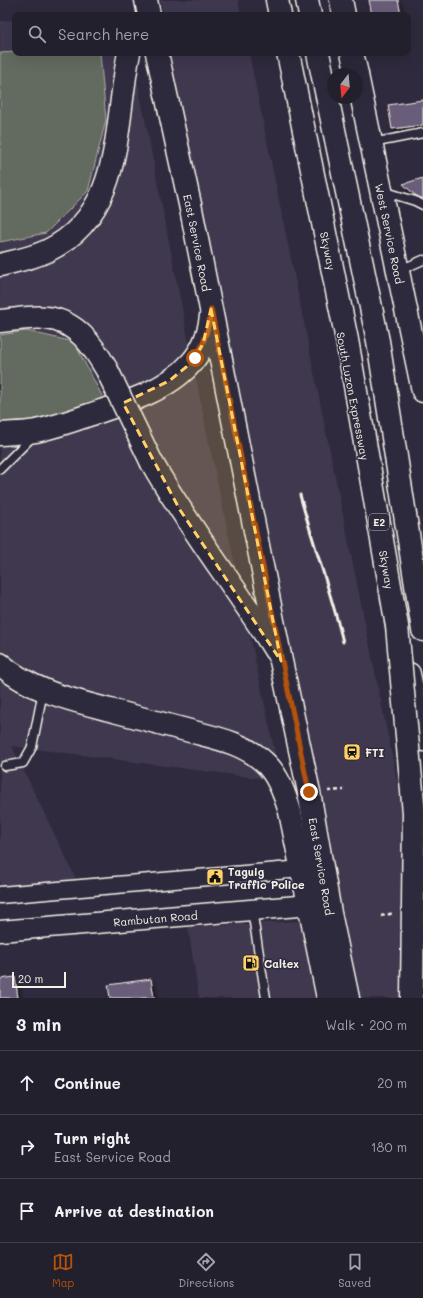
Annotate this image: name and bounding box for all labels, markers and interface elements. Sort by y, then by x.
search box [12,12,411,56]
icon: search [26,23,48,45]
text: Search here [58,24,149,44]
north arrow [327,68,363,104]
street label: West Service Road [372,182,408,285]
street label: East Service Road [180,193,215,293]
street label: Skyway [317,230,340,272]
street label: South Luzon Expressway [333,331,373,462]
route start [186,349,204,367]
road number: E2 [369,514,389,530]
street label: Skyway [376,549,398,590]
station icon: FTI [342,742,362,762]
place label: FTI [365,745,385,760]
route end [300,783,318,801]
street label: East Service Road [306,816,338,916]
place label: Taguig Traffic Police [228,864,305,892]
public building icon: Taguig Traffic Police [205,867,225,887]
street label: Rambutan Road [113,907,198,929]
fuel station icon: Caltex [241,953,261,973]
place label: Caltex [264,956,299,971]
scale bar [12,970,66,989]
text: 20 m [18,971,43,986]
text: 3 min [16,1013,61,1035]
text: Walk · 200 m [326,1016,407,1033]
icon: ahead [16,1072,38,1094]
text: Continue [54,1073,121,1093]
text: 20 m [377,1074,407,1091]
text: Turn right [54,1128,131,1148]
icon: right [16,1136,38,1158]
text: 180 m [371,1138,407,1155]
text: East Service Road [54,1148,171,1165]
icon: arrive [16,1200,38,1222]
text: Arrive at destination [54,1201,214,1221]
tab: Map [52,1251,74,1290]
tab: Directions [178,1251,234,1290]
tab: Saved [338,1251,371,1290]

